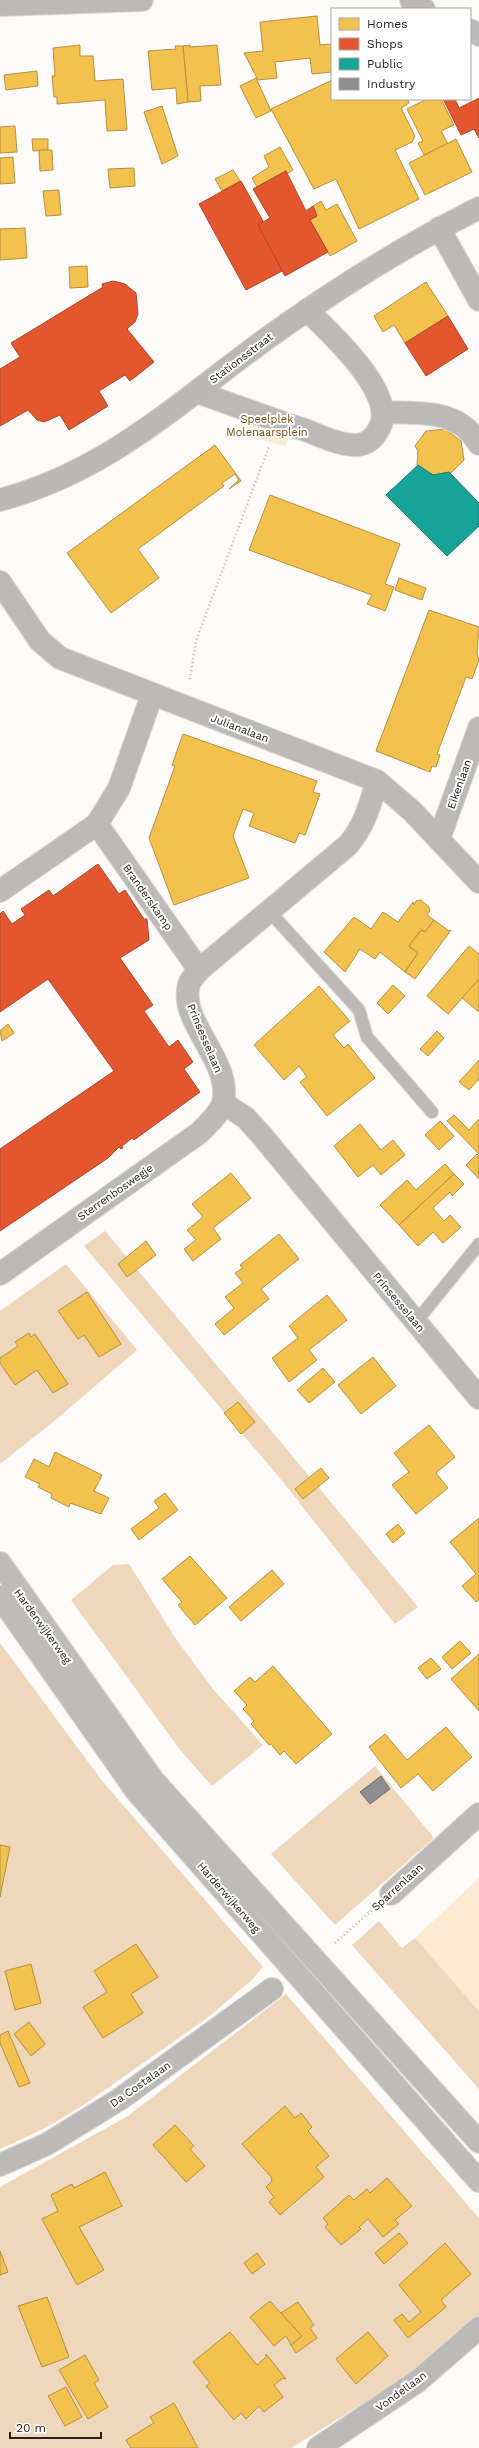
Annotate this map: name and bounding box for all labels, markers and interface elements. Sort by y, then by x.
legend [331,8,471,100]
text: Homes [367,17,408,31]
text: Shops [367,37,403,51]
text: Public [367,57,403,71]
text: Industry [367,77,416,91]
street label: Stationsstraat [207,330,276,386]
park label: Speelplek Molenaarsplein [226,413,308,439]
street label: Julianalaan [209,711,271,745]
street label: Eikenlaan [445,758,474,811]
street label: Branderskamp [120,862,175,933]
street label: Prinsesselaan [184,1002,225,1075]
street label: Sterrenboswegje [75,1161,156,1223]
street label: Prinsesselaan [370,1270,427,1335]
street label: Harderwijkerweg [11,1586,74,1666]
street label: Harderwijkerweg [194,1859,263,1935]
street label: Sparrenlaan [369,1861,426,1914]
street label: Da Costalaan [107,2059,173,2110]
street label: Vondellaan [373,2369,429,2414]
scale bar [10,2414,101,2440]
text: 20 m [16,2421,46,2435]

